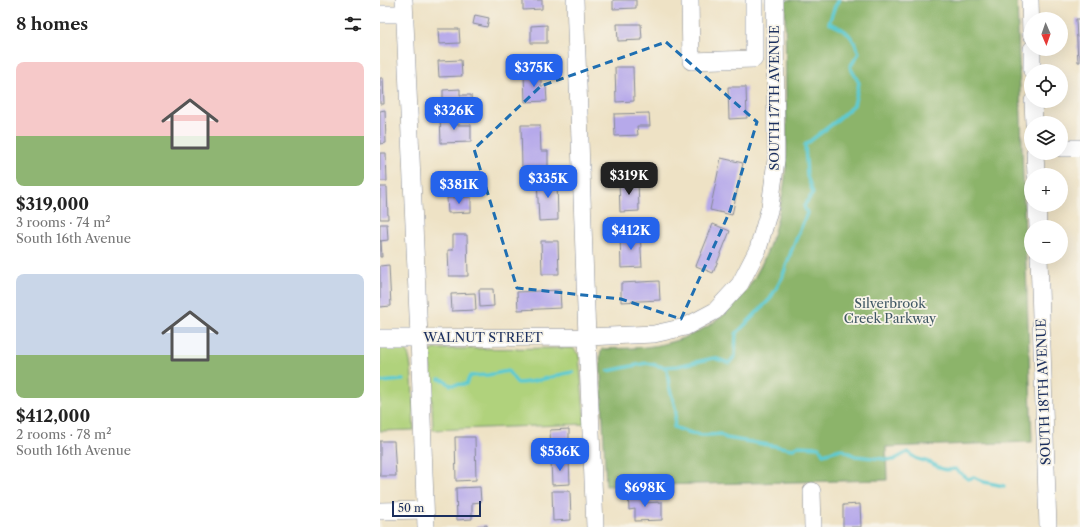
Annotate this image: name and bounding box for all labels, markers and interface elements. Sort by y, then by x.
north arrow [1024,12,1068,56]
map controls [1024,12,1068,264]
icon: filters [342,13,364,35]
text: 8 homes [16,14,88,34]
street label: SOUTH 17TH AVENUE [766,25,782,171]
pin: $375K [506,54,562,88]
text: $375K [515,59,553,75]
button: locate [1024,64,1068,108]
icon: home [154,88,226,160]
pin: $326K [426,97,482,131]
text: $326K [434,102,474,118]
button: layers [1024,116,1068,160]
pin: $319K [601,162,657,196]
pin: $335K [520,165,576,199]
text: $319K [610,167,648,183]
button: + [1024,168,1068,212]
text: $335K [528,170,568,186]
pin: $381K [431,171,487,205]
text: $381K [440,176,478,192]
text: $319,000 [16,194,89,214]
text: 3 rooms · 74 m² [16,214,111,230]
pin: $412K [603,217,659,251]
button: − [1024,220,1068,264]
text: $412K [612,222,650,238]
text: South 16th Avenue [16,230,131,246]
park label: Silverbrook Creek Parkway [844,295,937,326]
icon: home [154,300,226,372]
street label: SOUTH 18TH AVENUE [1032,318,1054,465]
street label: WALNUT STREET [422,329,543,345]
text: $412,000 [16,406,90,426]
text: 2 rooms · 78 m² [16,426,112,442]
pin: $536K [532,438,588,472]
text: South 16th Avenue [16,442,131,458]
text: $536K [540,443,580,459]
pin: $698K [617,474,673,508]
text: $698K [624,479,666,495]
scale bar [392,499,481,518]
text: 50 m [398,501,424,515]

